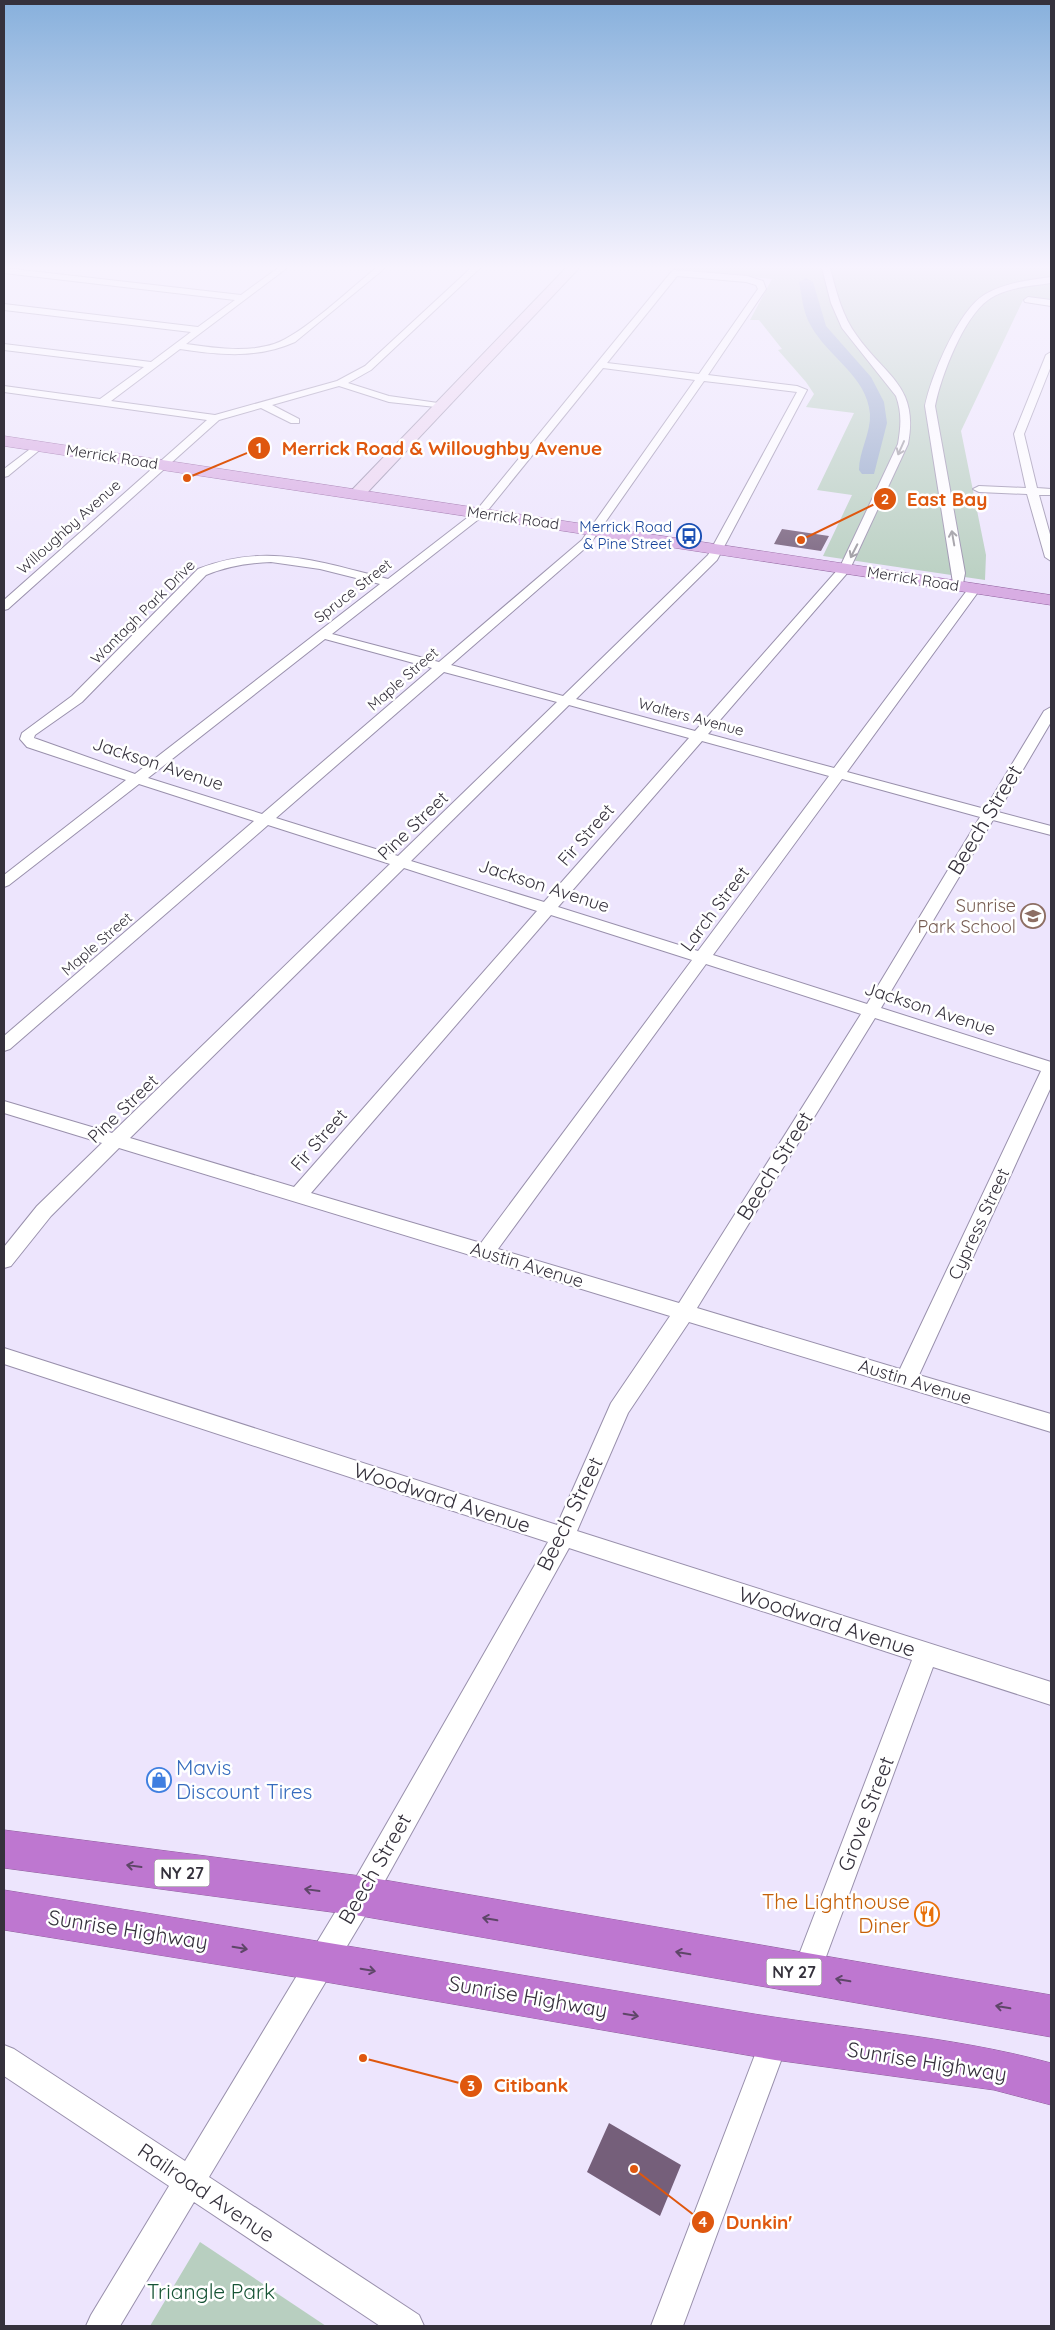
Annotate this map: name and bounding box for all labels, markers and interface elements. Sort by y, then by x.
callout: Merrick Road & Willoughby Avenue [247,431,612,465]
text: Merrick Road & Willoughby Avenue [282,436,602,460]
text: 1 [256,438,262,457]
street label: Merrick Road [65,440,159,473]
one-way arrow [895,440,905,455]
street label: Willoughby Avenue [13,475,124,578]
callout: East Bay [872,482,998,516]
text: East Bay [907,487,987,511]
text: 2 [881,489,889,508]
street label: Merrick Road [466,502,560,533]
place label: Merrick Road & Pine Street [579,517,672,553]
bus stop icon: Merrick Road & Pine Street [676,523,702,549]
one-way arrow [948,530,958,546]
one-way arrow [849,543,858,558]
street label: Spruce Street [310,554,395,627]
street label: Wantagh Park Drive [86,555,199,668]
street label: Merrick Road [866,562,960,595]
street label: Maple Street [363,643,442,714]
street label: Walters Avenue [636,693,746,740]
street label: Jackson Avenue [90,732,227,796]
street label: Beech Street [941,760,1027,879]
street label: Pine Street [373,786,453,865]
street label: Fir Street [552,799,619,871]
street label: Jackson Avenue [476,854,613,918]
street label: Larch Street [675,862,754,956]
place label: Sunrise Park School [917,894,1016,938]
school or university icon: Sunrise Park School [1020,903,1046,929]
street label: Maple Street [57,908,136,979]
street label: Jackson Avenue [862,977,999,1041]
street label: Pine Street [83,1069,163,1148]
street label: Fir Street [285,1104,352,1176]
street label: Beech Street [730,1106,818,1225]
street label: Cypress Street [943,1164,1014,1283]
street label: Austin Avenue [468,1236,586,1293]
street label: Austin Avenue [856,1353,974,1410]
street label: Beech Street [530,1452,608,1575]
street label: Woodward Avenue [351,1456,534,1538]
street label: Woodward Avenue [736,1580,919,1662]
street label: Grove Street [831,1753,899,1875]
place label: Mavis Discount Tires [176,1754,312,1804]
shop icon: Mavis Discount Tires [146,1767,172,1793]
street label: Beech Street [332,1809,416,1928]
road number: NY 27 [154,1860,210,1886]
one-way arrow [126,1861,142,1871]
one-way arrow [305,1885,321,1895]
place label: The Lighthouse Diner [762,1888,910,1938]
restaurant icon: The Lighthouse Diner [914,1901,940,1927]
street label: Sunrise Highway [47,1904,210,1954]
one-way arrow [482,1913,498,1923]
one-way arrow [231,1944,247,1954]
one-way arrow [675,1947,691,1957]
road number: NY 27 [766,1958,822,1985]
one-way arrow [359,1965,375,1975]
street label: Sunrise Highway [447,1969,610,2023]
one-way arrow [835,1974,851,1984]
one-way arrow [996,2001,1012,2011]
one-way arrow [623,2010,639,2020]
street label: Sunrise Highway [846,2036,1009,2086]
callout: Citibank [458,2069,578,2103]
text: Citibank [494,2073,569,2097]
text: 3 [467,2076,475,2095]
street label: Railroad Avenue [133,2137,280,2248]
callout: Dunkin' [691,2205,803,2239]
text: Dunkin' [726,2210,792,2234]
text: 4 [699,2212,708,2231]
park label: Triangle Park [147,2278,275,2304]

